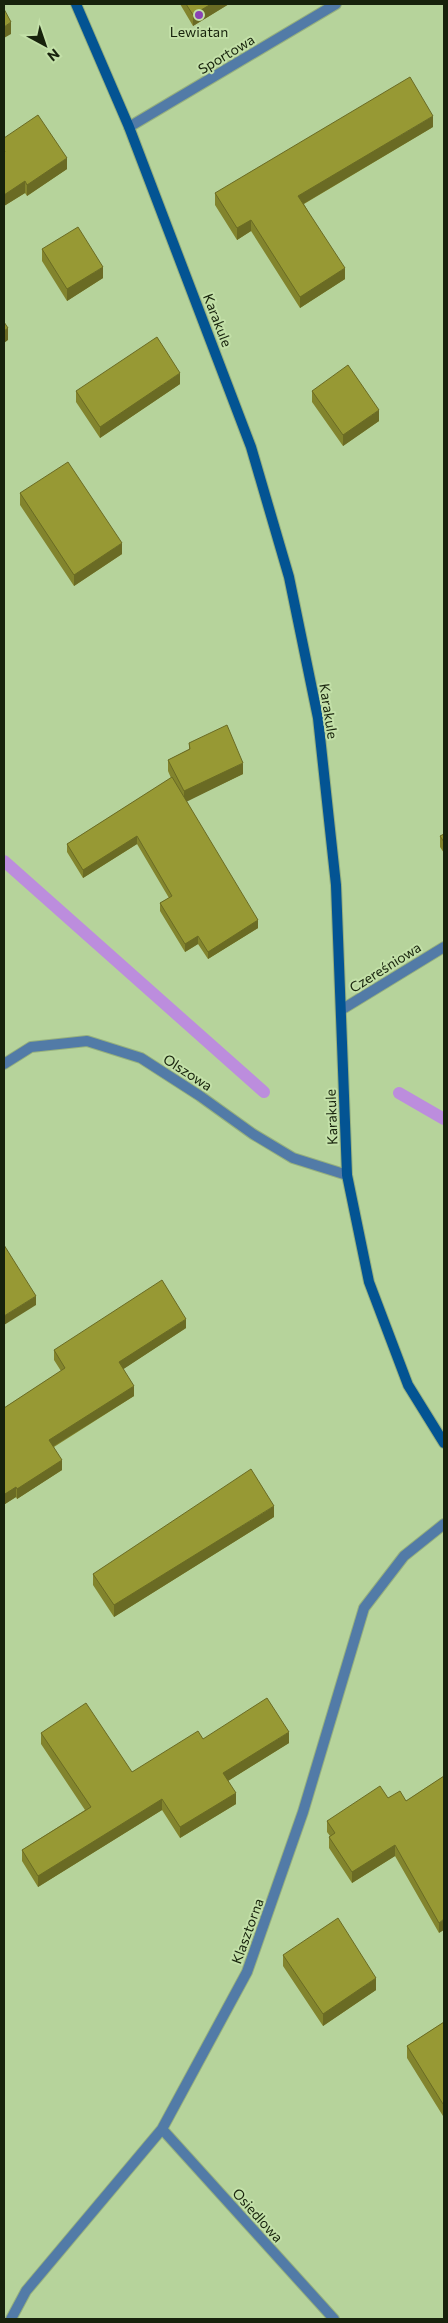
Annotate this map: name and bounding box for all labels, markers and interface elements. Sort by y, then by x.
marker: Lewiatan [193,9,205,21]
north arrow [20,20,70,70]
place label: Lewiatan [170,23,228,40]
street label: Sportowa [195,31,257,77]
text: N [44,45,63,65]
street label: Karakule [200,291,236,349]
street label: Karakule [316,682,342,740]
street label: Czereśniowa [346,938,424,996]
street label: Olszowa [160,1050,216,1094]
street label: Karakule [322,1089,340,1145]
street label: Klasztorna [227,1896,267,1966]
street label: Osiedlowa [229,2184,287,2246]

